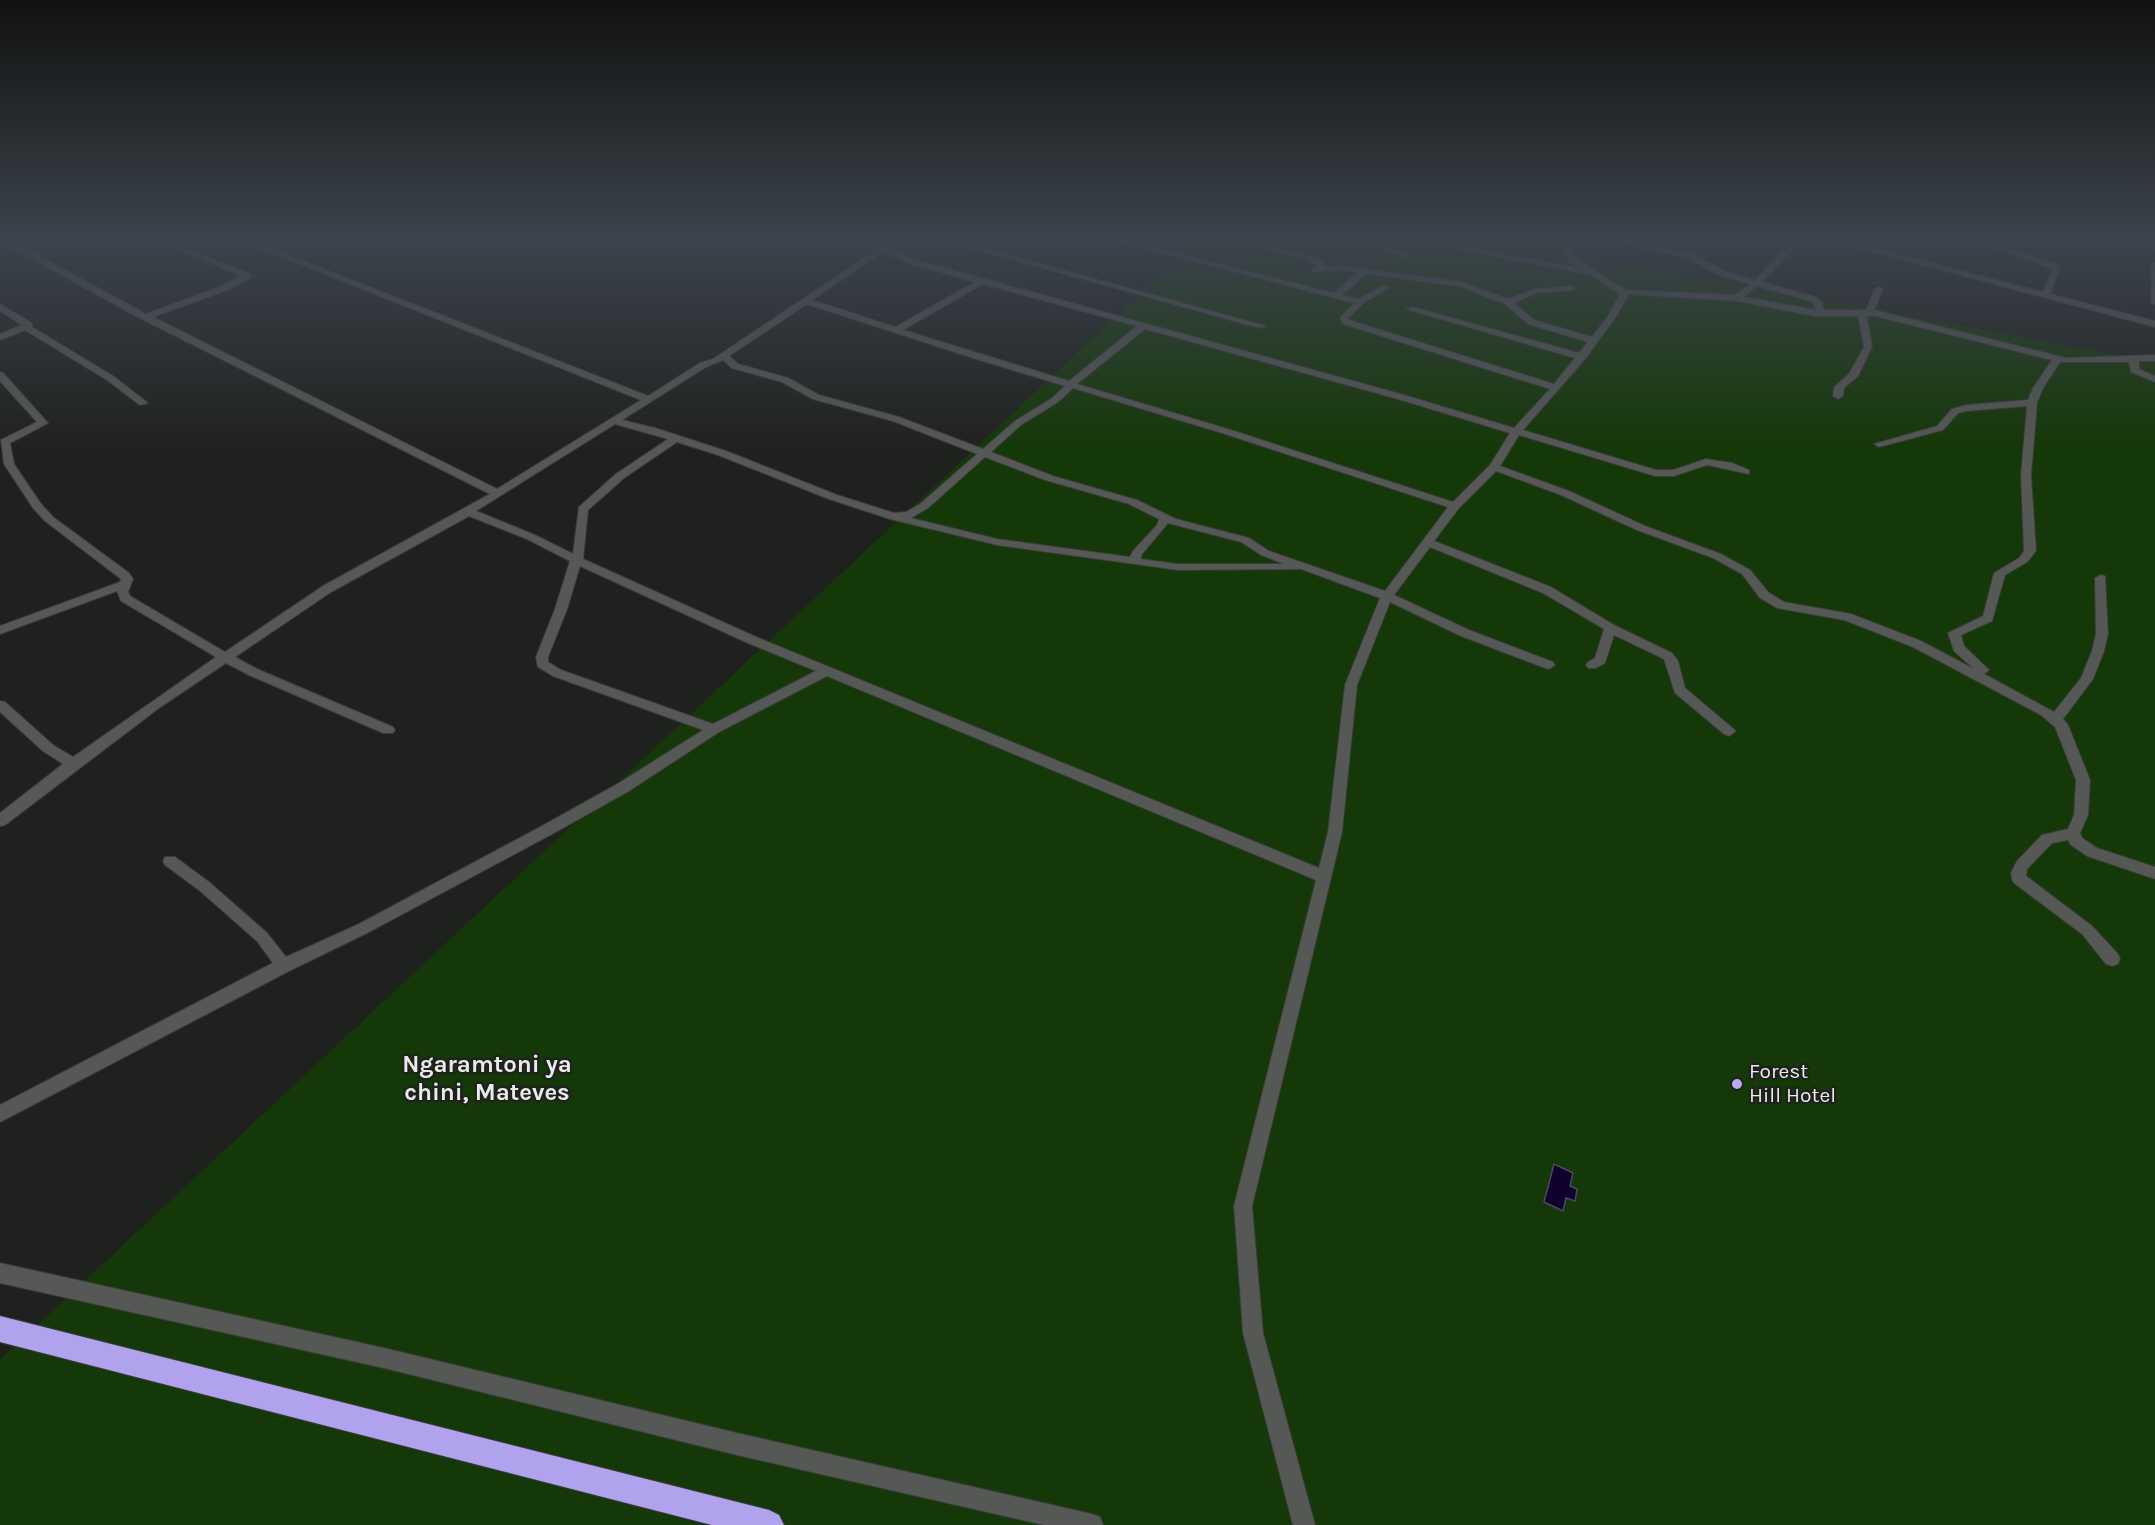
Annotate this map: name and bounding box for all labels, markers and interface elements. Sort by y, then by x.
district label: Ngaramtoni ya chini, Mateves [402,1051,572,1107]
place label: Forest Hill Hotel [1749,1059,1836,1109]
marker: Forest Hill Hotel [1730,1077,1744,1091]

